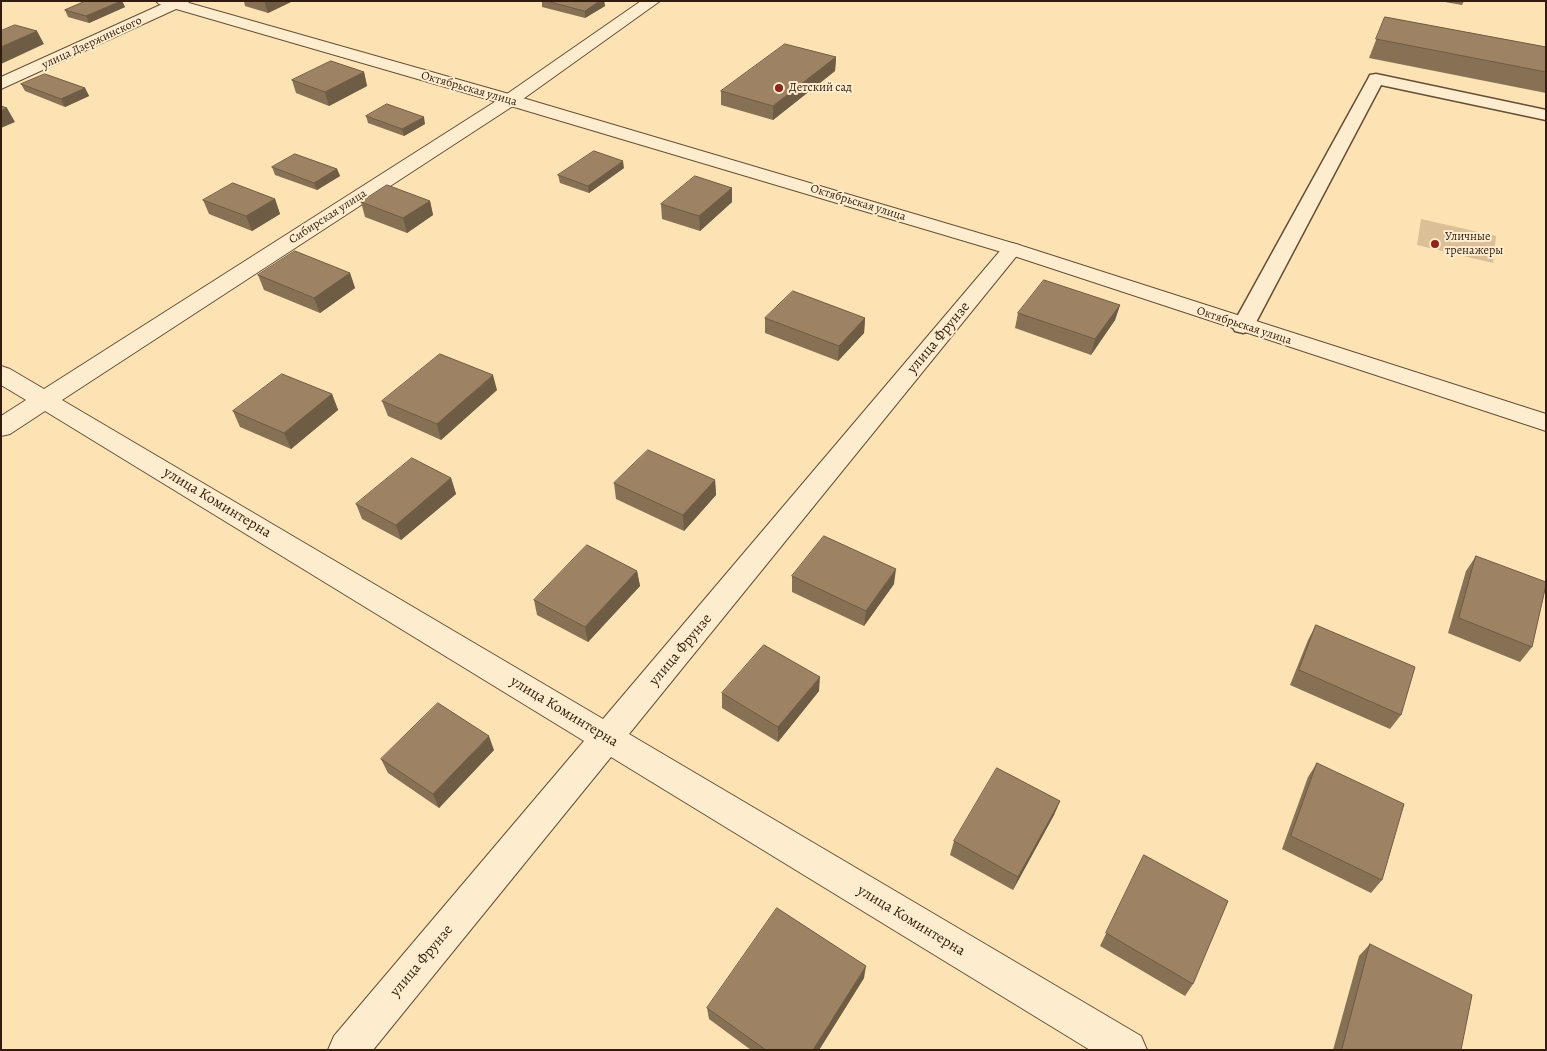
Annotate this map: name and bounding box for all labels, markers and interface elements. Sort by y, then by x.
street label: улица Дзержинского [40,13,144,73]
street label: Октябрьская улица [419,68,519,110]
place label: Детский сад [789,81,852,95]
marker: Детский сад [773,82,785,94]
street label: Октябрьская улица [809,182,907,224]
street label: Сибирская улица [287,187,369,247]
place label: Уличные тренажеры [1445,230,1503,258]
marker: Уличные тренажеры [1429,238,1441,250]
street label: улица Фрунзе [904,298,974,378]
street label: Октябрьская улица [1195,304,1293,348]
street label: улица Коминтерна [160,464,274,542]
street label: улица Фрунзе [646,610,716,690]
street label: улица Коминтерна [507,673,621,751]
street label: улица Коминтерна [854,882,968,960]
street label: улица Фрунзе [387,921,457,1001]

